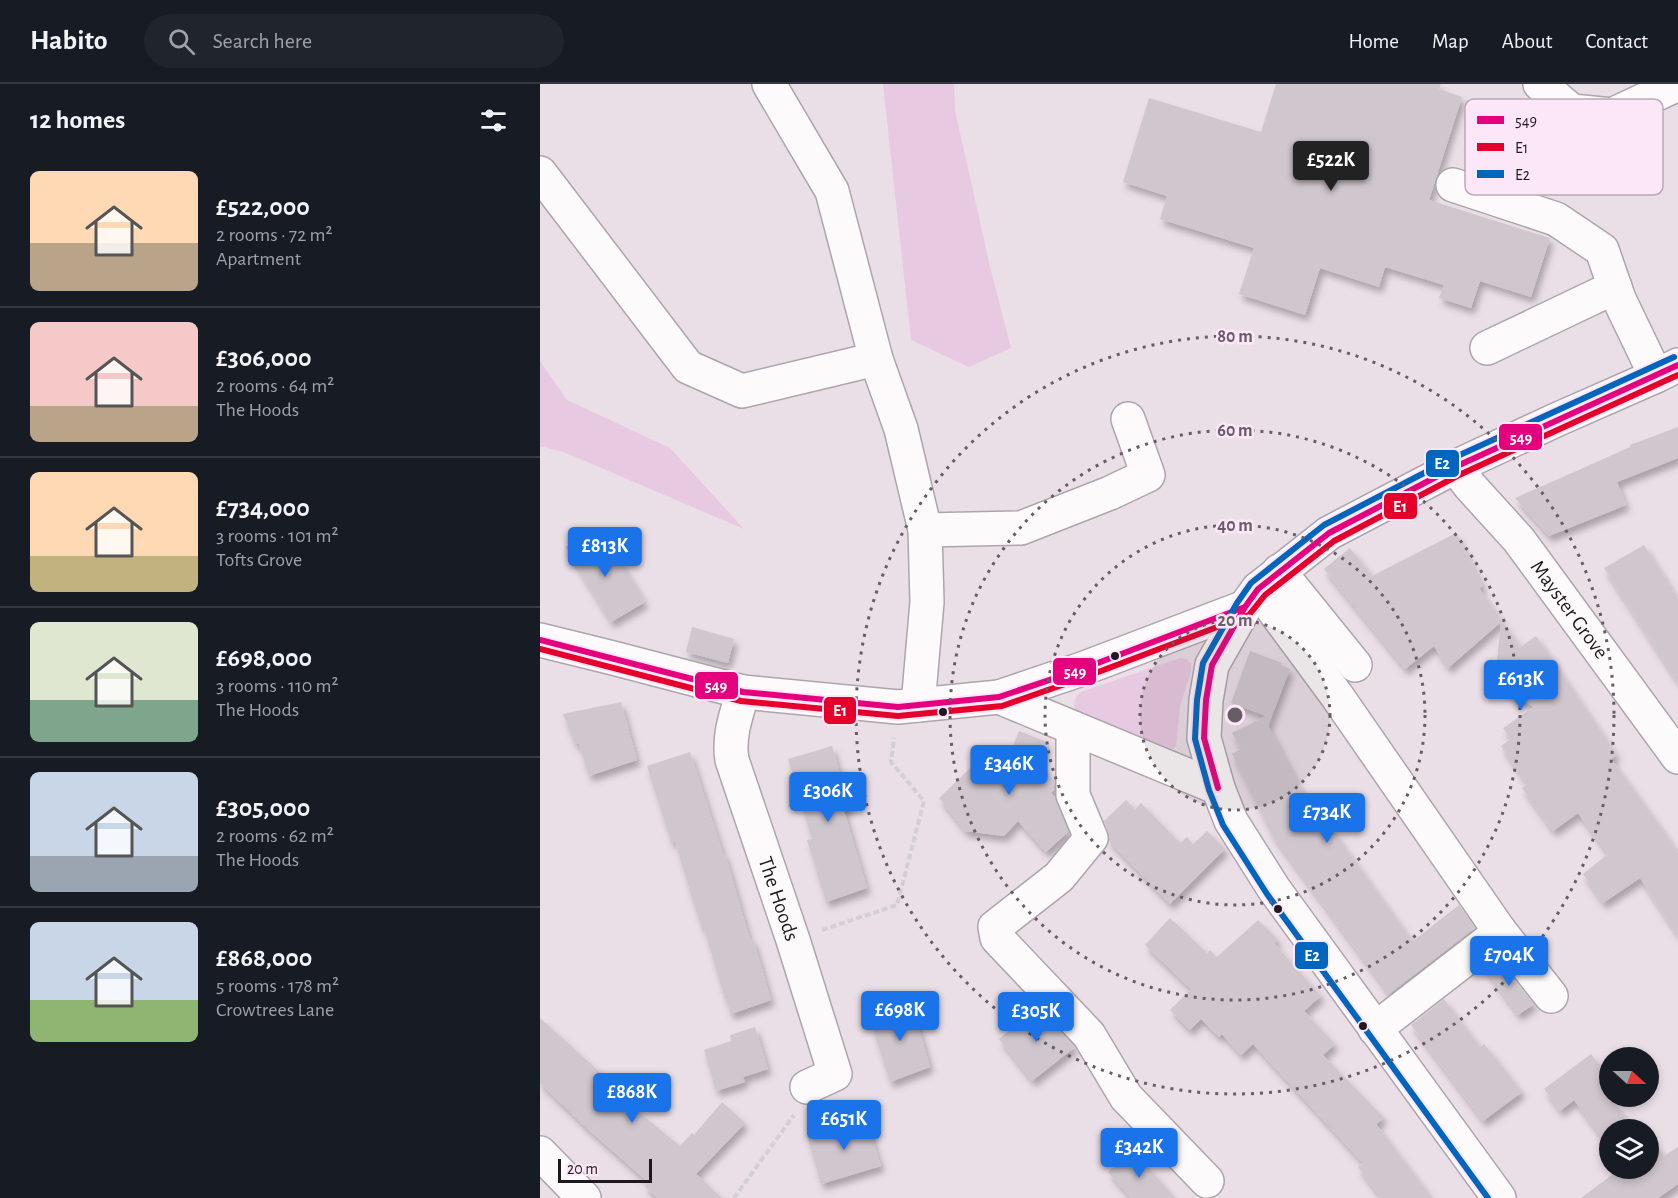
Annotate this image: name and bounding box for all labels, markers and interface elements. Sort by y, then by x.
search box [144,14,564,68]
icon: search [165,25,198,58]
text: Habito [30,27,108,55]
text: Search here [213,30,312,52]
text: Home [1348,31,1399,52]
text: Map [1432,31,1469,52]
text: About [1502,31,1552,52]
text: Contact [1585,31,1648,52]
legend [1465,99,1663,195]
icon: filters [477,104,510,137]
text: 12 homes [30,107,125,133]
text: 549 [1515,113,1537,129]
text: E1 [1515,140,1528,156]
pin: £522K [1289,141,1373,192]
text: £522K [1307,150,1355,170]
text: E2 [1515,167,1530,183]
text: £522,000 [216,194,310,220]
icon: home [78,195,150,267]
text: 2 rooms · 72 m² [216,225,333,245]
text: Apartment [216,249,301,269]
text: 80 m [1217,328,1253,346]
text: £306,000 [216,345,312,371]
icon: home [78,346,150,418]
text: 2 rooms · 64 m² [216,376,334,396]
text: The Hoods [216,400,299,420]
text: 60 m [1217,422,1253,440]
line badge: 549 [1498,423,1543,451]
text: 549 [1510,430,1533,446]
line badge: E2 [1425,449,1460,478]
text: E2 [1434,456,1450,472]
line badge: E1 [1383,492,1418,520]
text: £734,000 [216,495,310,521]
icon: home [78,496,150,568]
text: E1 [1393,499,1407,515]
text: 40 m [1217,517,1253,535]
text: 3 rooms · 101 m² [216,526,339,546]
pin: £813K [563,527,647,578]
text: £813K [582,536,628,556]
text: Tofts Grove [216,550,302,570]
street label: Mayster Grove [1527,557,1612,663]
text: 20 m [1217,612,1253,630]
text: £698,000 [216,645,312,671]
icon: home [78,646,150,718]
unlabelled marker [1109,650,1121,662]
line badge: 549 [1052,657,1097,686]
pin: £613K [1479,660,1563,711]
text: 549 [1064,664,1087,680]
text: £613K [1498,669,1544,689]
line badge: 549 [694,671,739,700]
text: 3 rooms · 110 m² [216,676,339,696]
text: 549 [705,678,728,694]
line badge: E1 [823,696,857,725]
text: The Hoods [216,700,299,720]
text: E1 [833,703,847,719]
centre of rings [1225,705,1245,725]
unlabelled marker [937,706,949,718]
pin: £346K [967,745,1051,796]
text: £346K [985,754,1033,774]
pin: £306K [786,772,870,823]
text: £306K [803,781,853,801]
pin: £734K [1285,793,1369,844]
text: £305,000 [216,795,310,821]
icon: home [78,796,150,868]
text: £734K [1303,802,1351,822]
text: 2 rooms · 62 m² [216,826,334,846]
text: The Hoods [216,850,299,870]
street label: The Hoods [755,854,803,944]
unlabelled marker [1272,903,1284,915]
pin: £704K [1467,936,1551,987]
line badge: E2 [1294,941,1329,970]
text: £868,000 [216,945,312,971]
text: £704K [1484,945,1534,965]
icon: home [78,946,150,1018]
text: E2 [1304,948,1320,964]
text: 5 rooms · 178 m² [216,976,339,996]
pin: £698K [858,991,942,1042]
pin: £305K [994,992,1078,1043]
text: Crowtrees Lane [216,1000,334,1020]
text: £698K [875,1000,925,1020]
text: £305K [1012,1001,1060,1021]
unlabelled marker [1357,1020,1369,1032]
north arrow [1599,1047,1659,1107]
map controls [1599,1047,1659,1179]
pin: £868K [590,1073,674,1124]
text: £868K [607,1082,657,1102]
pin: £651K [802,1100,886,1151]
text: £651K [821,1109,867,1129]
button: layers [1599,1119,1659,1179]
pin: £342K [1097,1128,1181,1179]
text: £342K [1115,1137,1163,1157]
scale bar [558,1156,652,1184]
text: 20 m [567,1161,598,1177]

